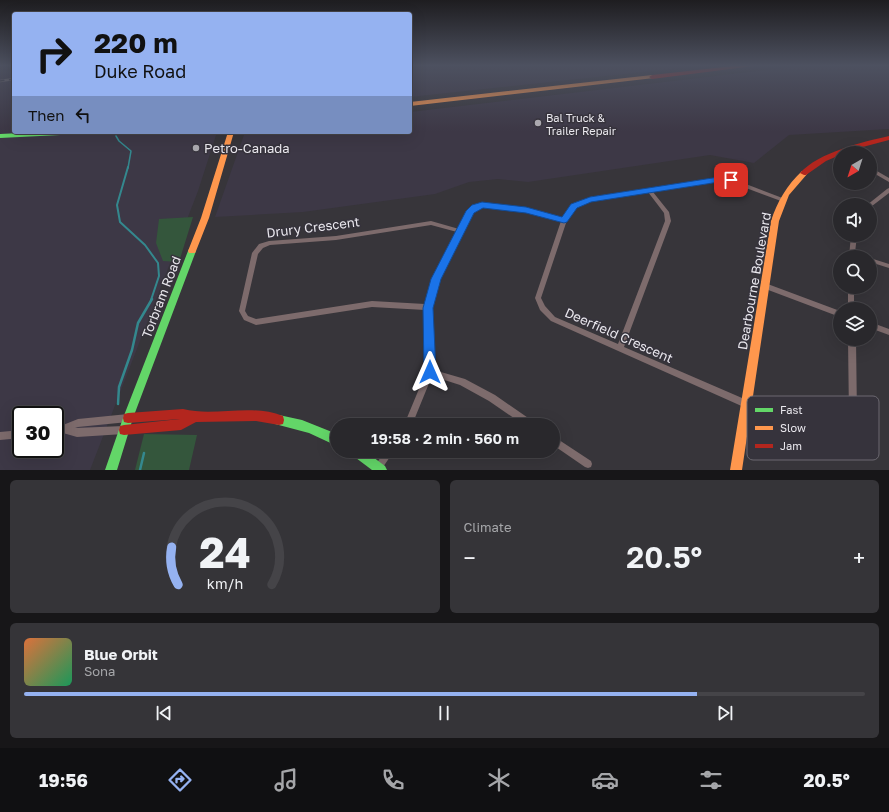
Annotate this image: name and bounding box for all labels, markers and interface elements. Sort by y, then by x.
text: 220 m [94,26,178,59]
icon: right [28,28,80,80]
text: Duke Road [94,60,186,82]
icon: left [72,104,94,126]
text: Then [28,106,64,124]
place label: Bal Truck & Trailer Repair [546,111,617,137]
marker: Bal Truck & Trailer Repair [533,118,543,128]
place label: Petro-Canada [204,140,290,156]
marker: Petro-Canada [191,143,201,153]
north arrow [833,146,877,190]
map controls [833,146,877,346]
pin [714,163,748,197]
icon: arrive [720,169,742,191]
button: sound [833,198,877,242]
street label: Dearbourne Boulevard [734,211,774,351]
street label: Drury Crescent [265,213,361,241]
button: search [833,250,877,294]
street label: Torbram Road [138,254,184,340]
button: layers [833,302,877,346]
street label: Deerfield Crescent [563,304,675,366]
position arrow [409,351,451,393]
legend [747,396,879,460]
text: Fast [780,403,803,416]
speed limit sign: 30 [12,406,64,458]
text: Slow [780,421,806,434]
text: 19:58 · 2 min · 560 m [371,429,519,447]
text: Jam [780,439,802,452]
text: Climate [464,519,511,535]
text: 24 [199,526,250,576]
text: 20.5° [626,539,702,575]
text: − [464,544,476,571]
text: + [853,544,865,571]
text: km/h [207,574,243,591]
text: Blue Orbit [84,645,158,663]
text: Sona [84,663,115,679]
icon: previous [153,702,175,724]
icon: pause [433,702,455,724]
icon: next [714,702,736,724]
icon: directions [166,766,194,794]
icon: music [272,766,300,794]
icon: phone [379,766,407,794]
icon: climate [485,766,513,794]
icon: car [591,766,619,794]
icon: filters [697,766,725,794]
text: 19:56 [39,769,88,791]
text: 20.5° [803,769,850,791]

